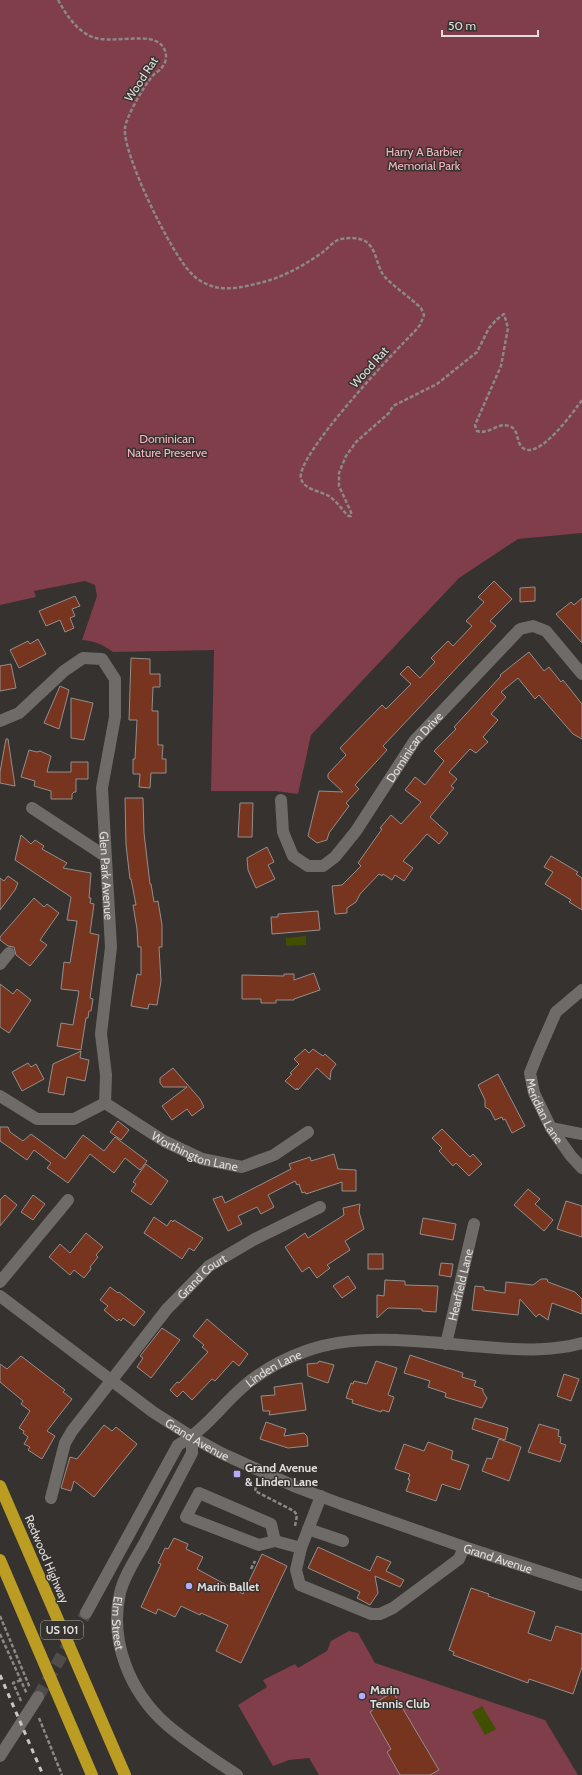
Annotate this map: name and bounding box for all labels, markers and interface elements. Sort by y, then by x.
scale bar [442,12,538,38]
text: 50 m [448,18,476,33]
street label: Wood Rat [121,54,161,104]
park label: Harry A Barbier Memorial Park [386,144,462,173]
street label: Wood Rat [347,343,391,391]
park label: Dominican Nature Preserve [127,431,207,460]
street label: Dominican Drive [382,708,446,785]
street label: Glen Park Avenue [97,831,117,920]
street label: Meridian Lane [524,1076,567,1146]
street label: Worthington Lane [149,1128,239,1174]
street label: Hearfield Lane [444,1247,476,1322]
street label: Grand Court [173,1250,229,1302]
street label: Linden Lane [242,1346,303,1390]
street label: Grand Avenue [163,1414,232,1463]
place label: Grand Avenue & Linden Lane [245,1460,318,1489]
marker: Grand Avenue & Linden Lane [232,1469,242,1479]
street label: Redwood Highway [22,1513,72,1605]
street label: Grand Avenue [462,1540,534,1576]
place label: Marin Ballet [197,1579,259,1594]
marker: Marin Ballet [184,1581,194,1591]
street label: Elm Street [110,1595,128,1651]
road number: US 101 [41,1621,83,1639]
place label: Marin Tennis Club [370,1682,430,1711]
marker: Marin Tennis Club [357,1691,367,1701]

